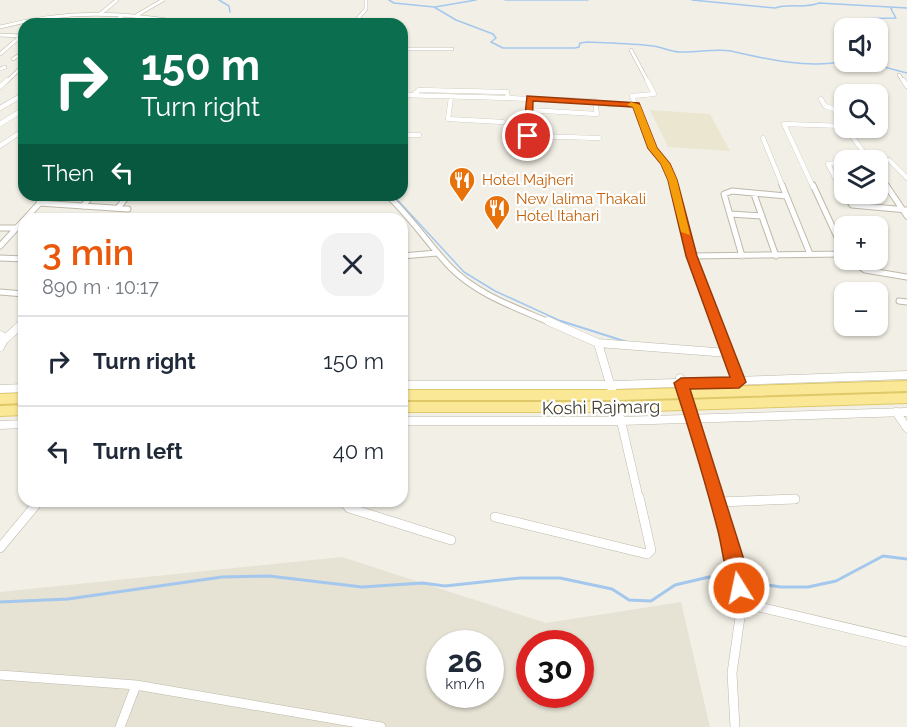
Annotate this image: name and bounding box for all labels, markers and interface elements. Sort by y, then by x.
map controls [834,18,888,336]
button: sound [834,18,888,72]
text: 150 m [141,41,260,90]
icon: right [42,42,120,120]
button: search [834,84,888,138]
text: Turn right [141,91,260,122]
pin [502,110,553,161]
icon: arrive [511,119,544,152]
button: layers [834,150,888,204]
icon: left [106,156,139,189]
text: Then [42,160,94,186]
restaurant icon: Hotel Majheri [447,165,477,203]
place label: Hotel Majheri [482,171,574,189]
place label: New lalima Thakali Hotel Itahari [516,190,646,225]
restaurant icon: New lalima Thakali Hotel Itahari [482,193,512,231]
button: + [834,216,888,270]
text: 3 min [42,231,134,273]
button: close [321,233,384,296]
text: 890 m · 10:17 [42,275,159,299]
button: − [834,282,888,336]
icon: right [42,345,75,378]
text: Turn right [93,348,196,374]
text: 150 m [323,348,384,374]
street label: Koshi Rajmarg [542,395,660,419]
icon: left [42,435,75,468]
text: Turn left [93,438,183,464]
text: 40 m [333,438,384,464]
position arrow [707,556,771,620]
speed limit sign: 30 [516,630,594,708]
text: 26 [447,644,483,679]
text: km/h [445,675,485,693]

